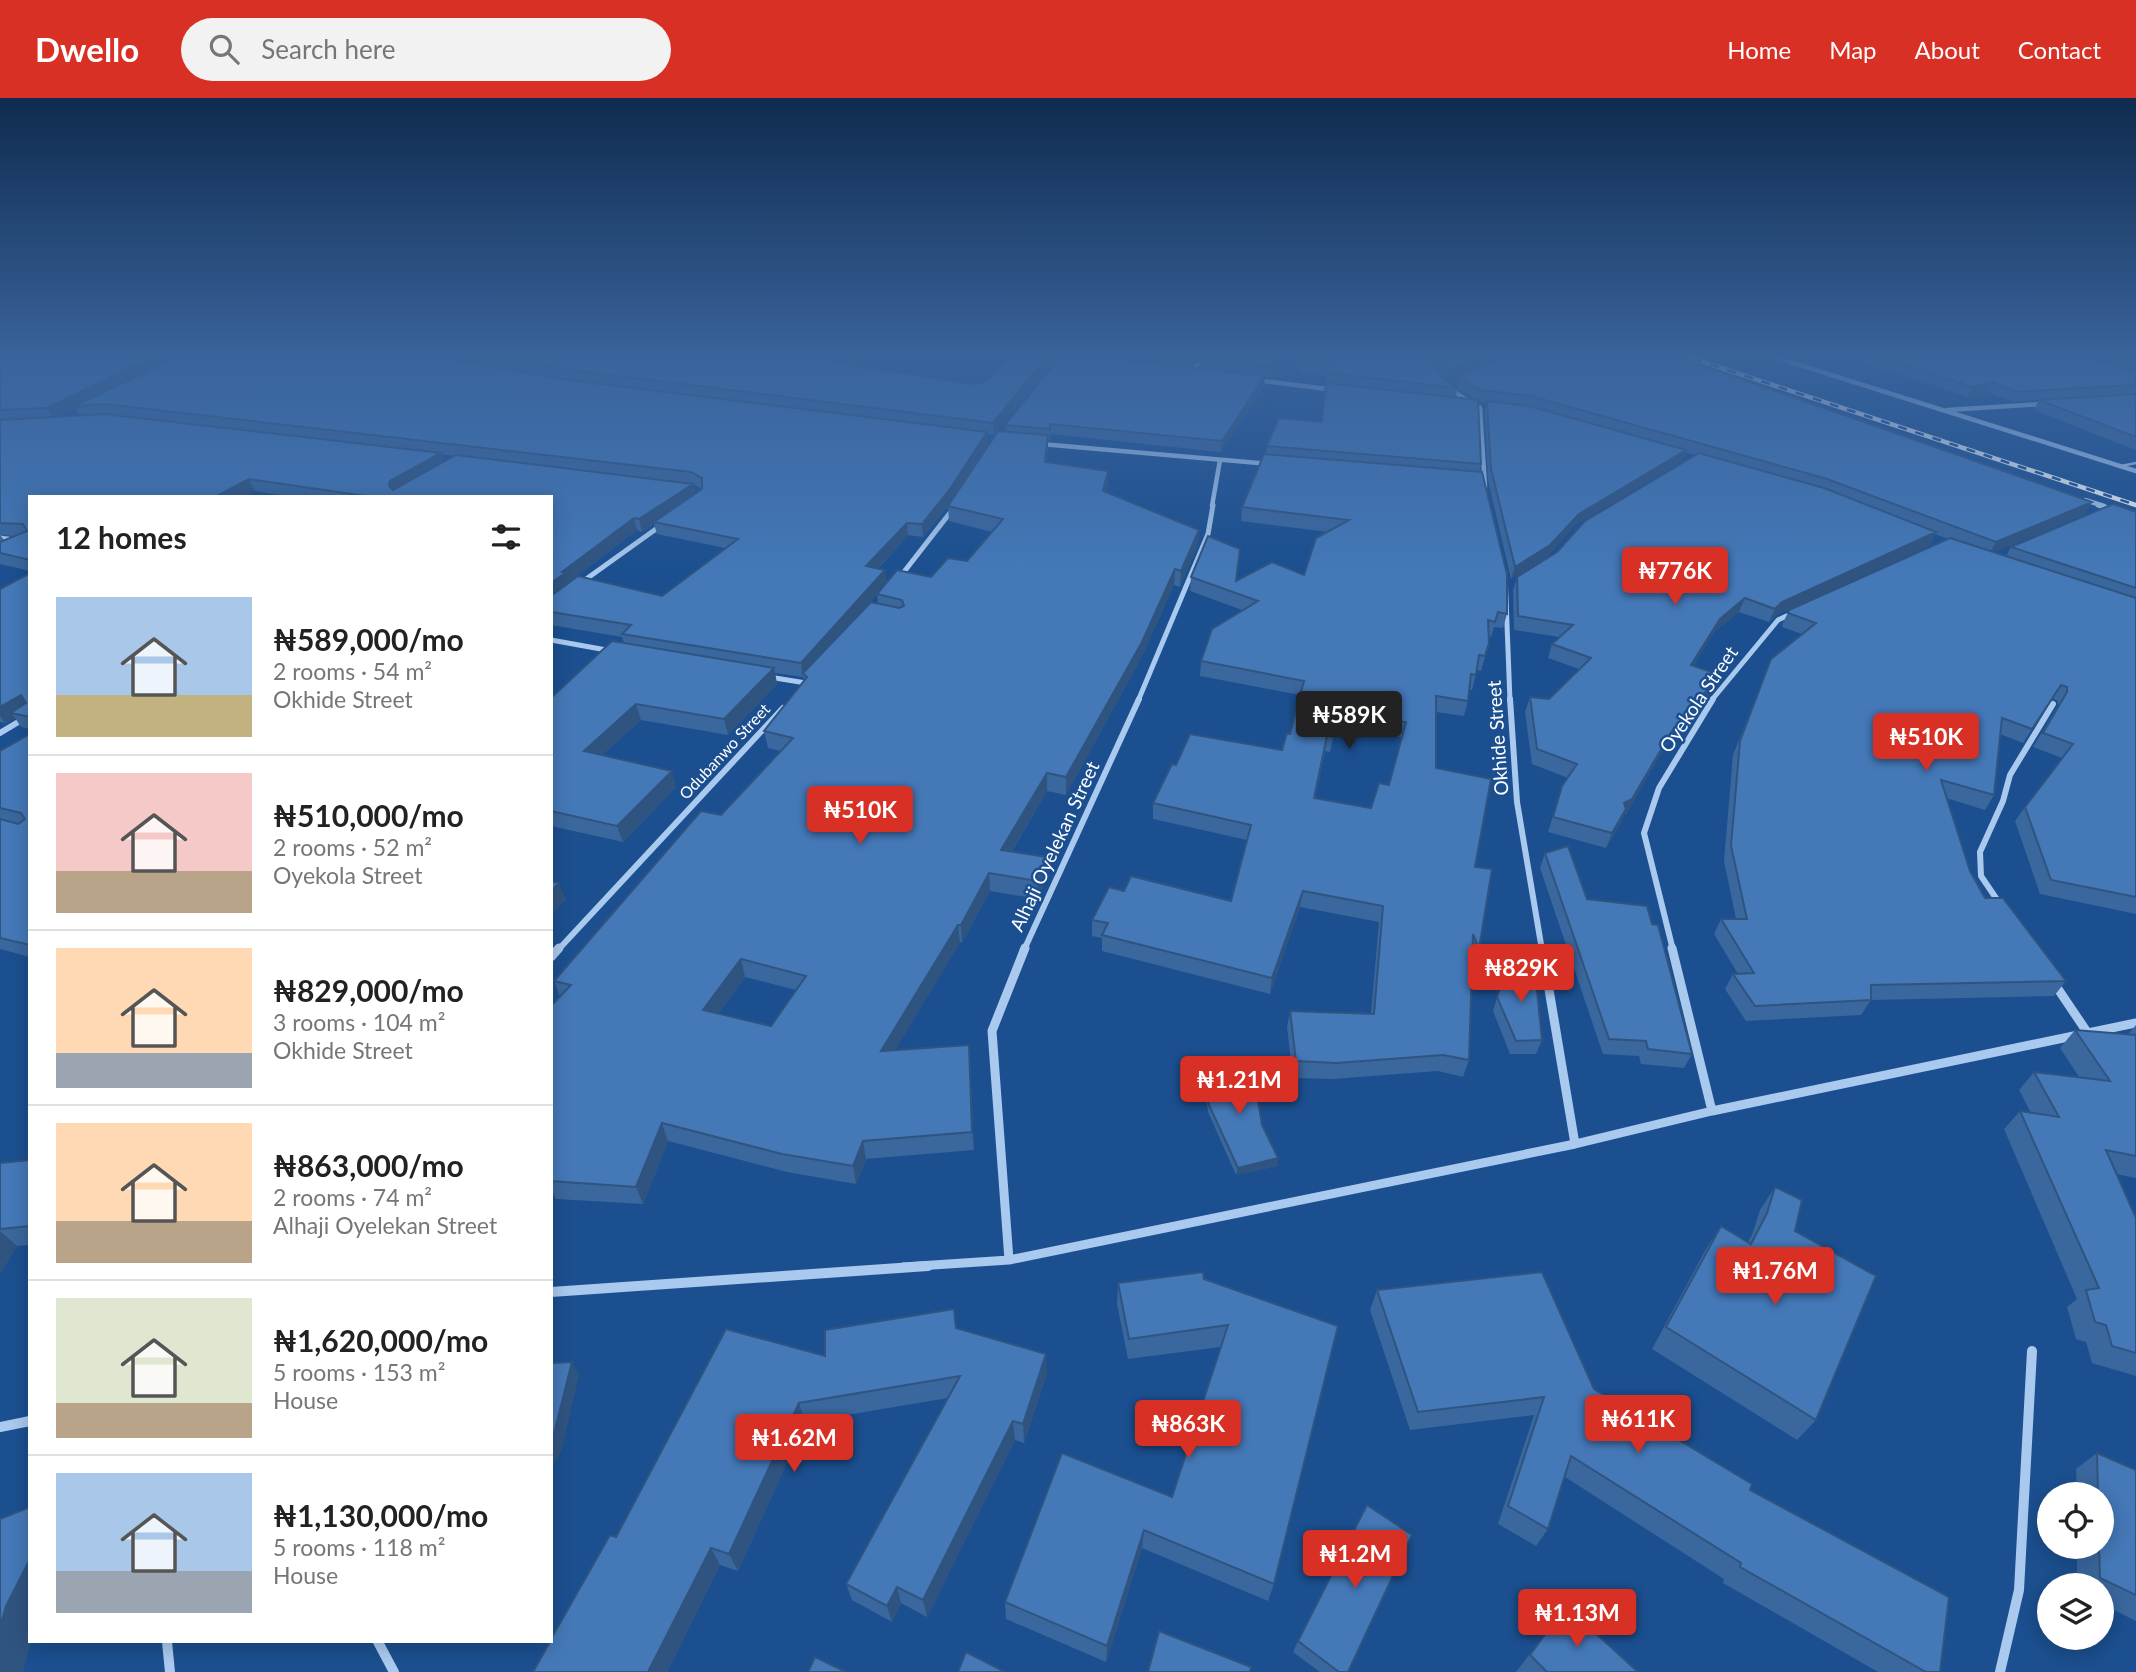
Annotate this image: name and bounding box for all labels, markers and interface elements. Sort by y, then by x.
search box [181,18,671,81]
text: Dwello [35,29,139,69]
icon: search [205,30,243,68]
text: Search here [261,33,395,65]
text: Home [1727,35,1791,64]
text: Map [1829,35,1877,64]
text: About [1915,35,1980,64]
text: Contact [2018,35,2101,64]
icon: filters [487,518,525,556]
text: 12 homes [56,519,187,555]
pin: ₦776K [1626,547,1724,607]
text: ₦776K [1638,556,1712,584]
text: ₦589,000/mo [273,621,464,657]
icon: home [112,625,196,709]
street label: Oyekola Street [1654,641,1742,757]
text: 2 rooms · 54 m² [273,657,432,685]
street label: Okhide Street [1481,679,1512,796]
text: Okhide Street [273,685,413,713]
pin: ₦589K [1300,692,1398,751]
street label: Odubanwo Street [675,699,773,803]
text: ₦589K [1312,700,1386,728]
pin: ₦510K [1877,714,1975,773]
text: ₦510K [1889,722,1963,750]
street label: Alhaji Oyelekan Street [1004,757,1104,935]
pin: ₦510K [811,786,909,846]
text: ₦510K [823,795,897,823]
text: ₦510,000/mo [273,797,464,833]
icon: home [112,801,196,885]
text: 2 rooms · 52 m² [273,833,432,861]
text: Oyekola Street [273,861,422,889]
pin: ₦829K [1472,944,1570,1004]
text: ₦829K [1484,953,1558,981]
text: ₦829,000/mo [273,972,464,1008]
icon: home [112,976,196,1060]
text: 3 rooms · 104 m² [273,1008,445,1036]
text: Okhide Street [273,1036,413,1064]
pin: ₦1.21M [1182,1056,1296,1116]
text: ₦1.21M [1196,1065,1282,1093]
text: ₦863,000/mo [273,1147,464,1183]
icon: home [112,1151,196,1235]
text: 2 rooms · 74 m² [273,1183,432,1211]
text: Alhaji Oyelekan Street [273,1211,497,1239]
pin: ₦1.76M [1718,1248,1832,1307]
text: ₦1.76M [1732,1256,1818,1284]
text: ₦1,620,000/mo [273,1322,488,1358]
icon: home [112,1326,196,1410]
text: 5 rooms · 153 m² [273,1358,445,1386]
text: House [273,1386,338,1414]
pin: ₦611K [1589,1396,1687,1455]
pin: ₦863K [1139,1400,1237,1460]
text: ₦611K [1601,1404,1675,1432]
text: ₦863K [1151,1409,1225,1437]
pin: ₦1.62M [737,1414,851,1474]
text: ₦1.62M [751,1423,837,1451]
map controls [2037,1482,2114,1650]
button: locate [2037,1482,2114,1559]
text: ₦1,130,000/mo [273,1497,488,1533]
icon: home [112,1501,196,1585]
pin: ₦1.2M [1306,1530,1404,1590]
text: 5 rooms · 118 m² [273,1533,445,1561]
text: ₦1.2M [1319,1539,1391,1567]
text: House [273,1561,338,1589]
button: layers [2037,1573,2114,1650]
pin: ₦1.13M [1520,1590,1634,1649]
text: ₦1.13M [1534,1598,1620,1626]

